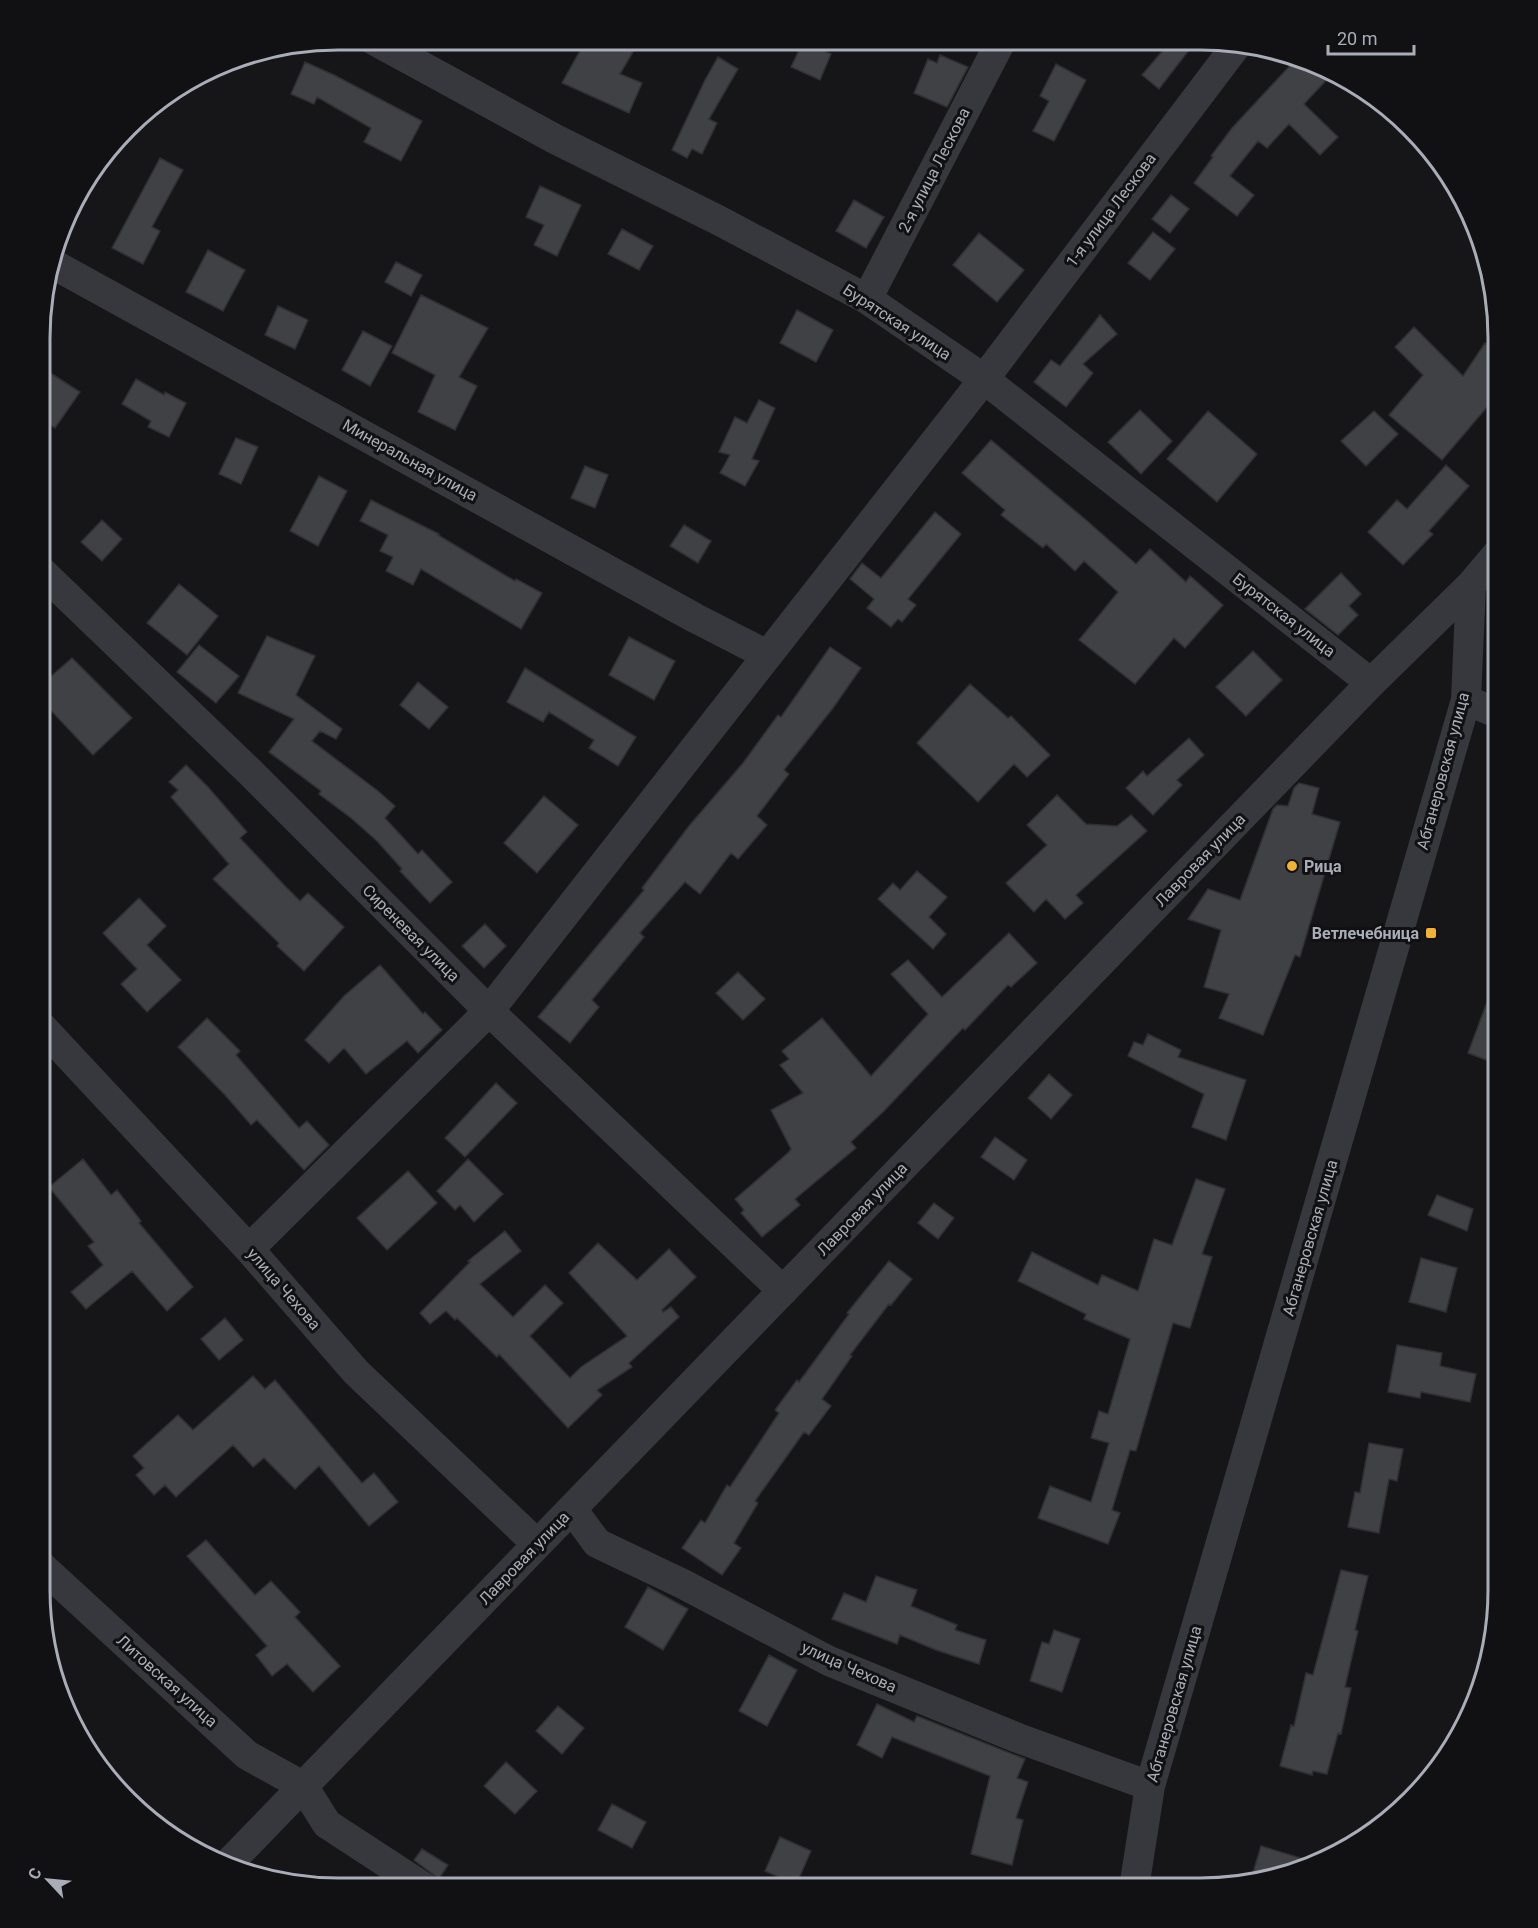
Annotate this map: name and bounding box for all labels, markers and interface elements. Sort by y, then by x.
scale bar [1328,18,1414,56]
text: 20 m [1337,28,1377,49]
street label: 2-я улица Лескова [894,104,974,236]
street label: 1-я улица Лескова [1062,149,1160,271]
street label: Бурятская улица [839,280,955,364]
street label: Минеральная улица [339,415,481,505]
street label: Бурятская улица [1229,569,1339,661]
street label: Абганеровская улица [1413,690,1473,852]
street label: Лавровая улица [1151,810,1249,910]
place label: Рица [1304,857,1342,876]
marker: Рица [1285,859,1299,873]
street label: Сиреневая улица [359,881,463,985]
place label: Ветлечебница [1312,924,1419,943]
marker: Ветлечебница [1424,926,1438,940]
street label: Абганеровская улица [1279,1158,1341,1318]
street label: Лавровая улица [813,1159,911,1259]
street label: улица Чехова [243,1244,325,1334]
street label: Лавровая улица [475,1508,573,1608]
street label: Абганеровская улица [1143,1624,1205,1784]
street label: Литовская улица [113,1631,221,1731]
street label: улица Чехова [799,1638,899,1696]
north arrow [18,1850,78,1910]
text: С [24,1865,46,1883]

